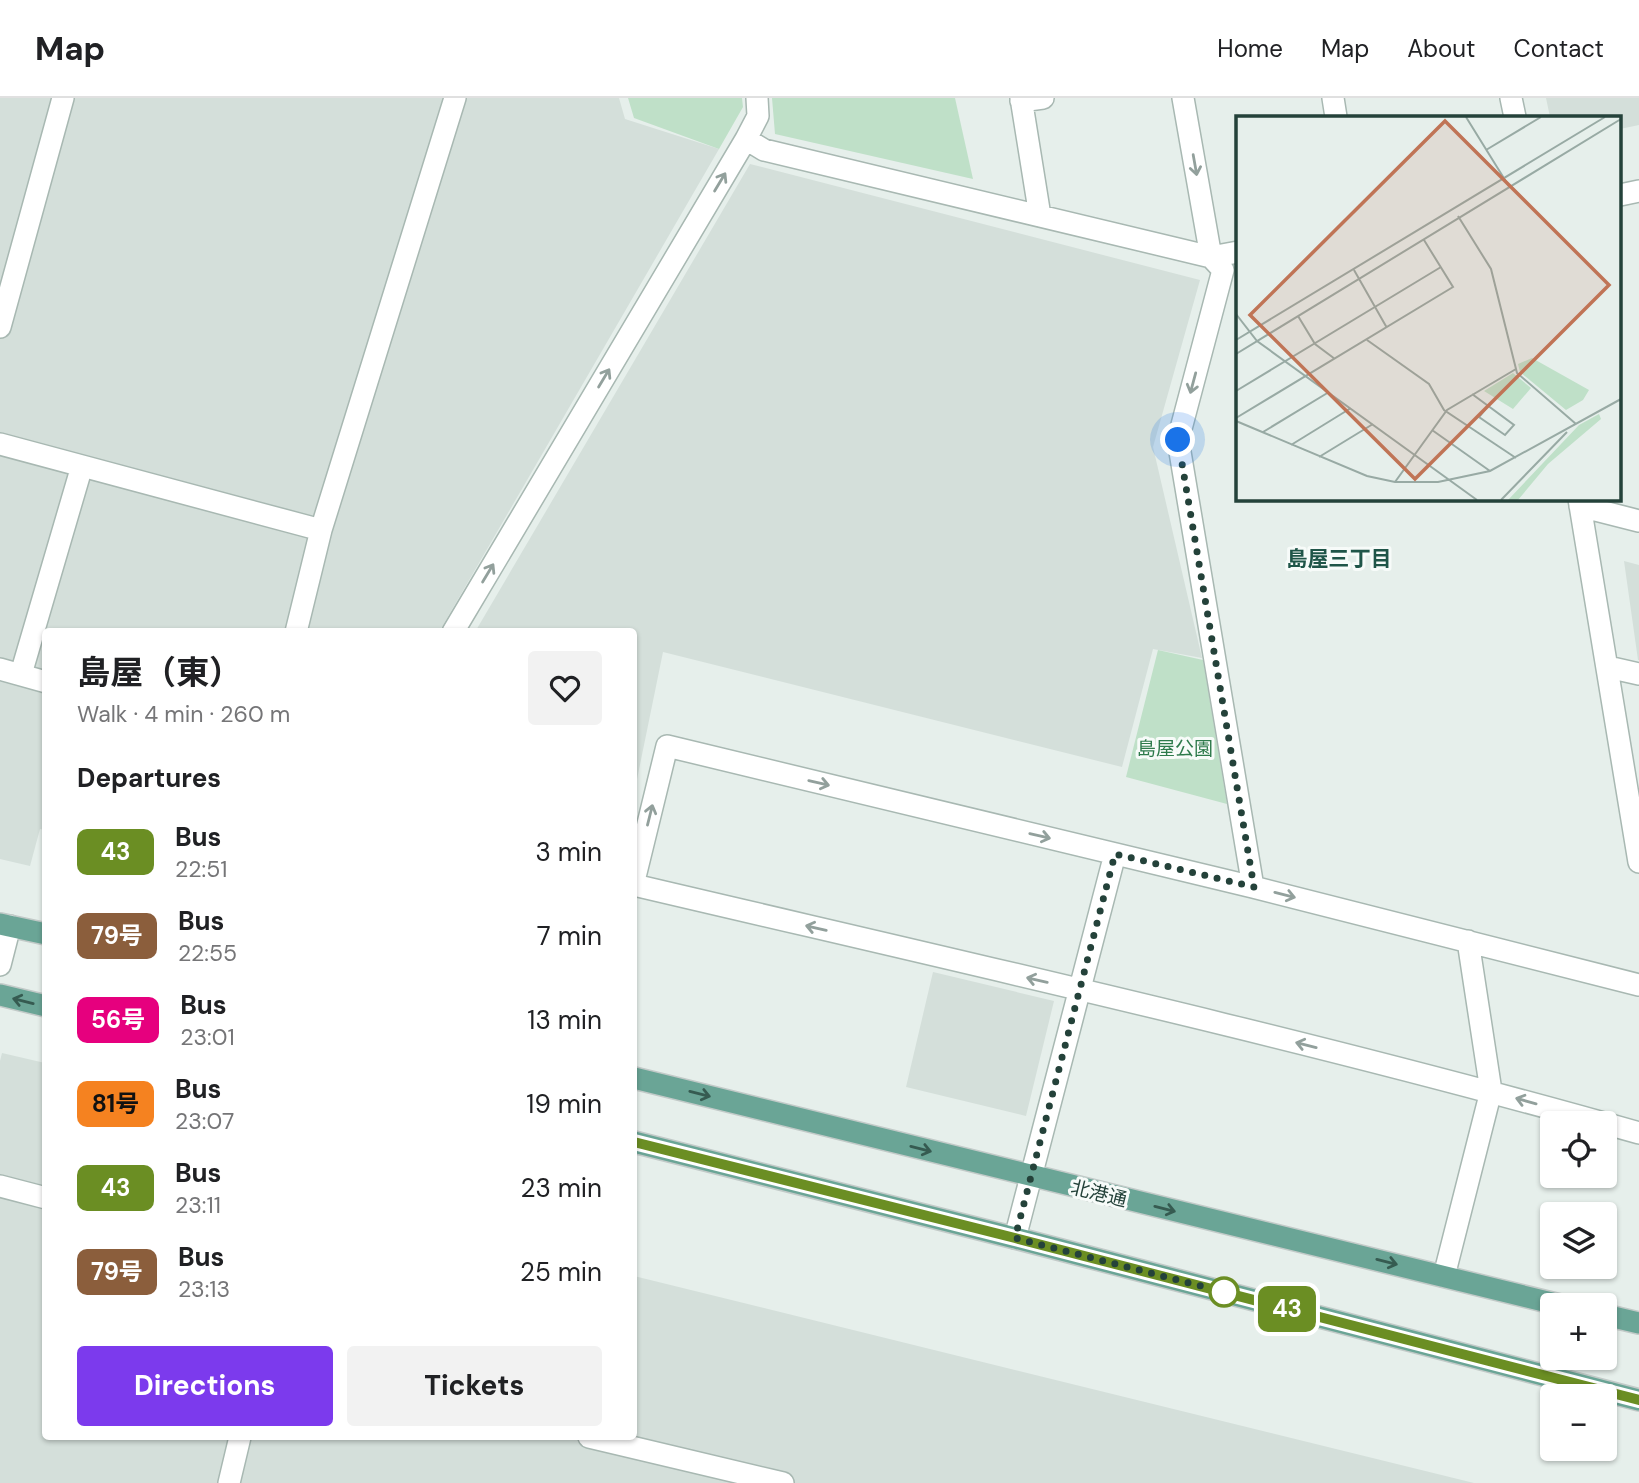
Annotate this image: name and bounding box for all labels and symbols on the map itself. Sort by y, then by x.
inset map [1236,116,1622,500]
one-way arrow [1188,153,1202,176]
one-way arrow [713,173,727,193]
one-way arrow [597,368,611,388]
one-way arrow [1186,371,1199,394]
your location [1160,422,1195,457]
district label: 島屋三丁目 [1287,545,1392,573]
one-way arrow [481,564,495,584]
park label: 島屋公園 [1137,736,1213,761]
one-way arrow [807,777,830,790]
one-way arrow [644,804,657,827]
one-way arrow [1028,829,1051,843]
one-way arrow [1273,889,1296,902]
one-way arrow [805,920,827,933]
one-way arrow [1026,972,1049,986]
one-way arrow [12,993,35,1007]
one-way arrow [1295,1038,1318,1051]
one-way arrow [688,1088,711,1102]
one-way arrow [1515,1094,1538,1107]
one-way arrow [909,1143,931,1156]
street label: 北港通 [1068,1174,1130,1213]
one-way arrow [1154,1203,1176,1216]
one-way arrow [1375,1256,1397,1269]
unlabelled marker [1209,1277,1239,1307]
line badge: 43 [1256,1286,1318,1332]

